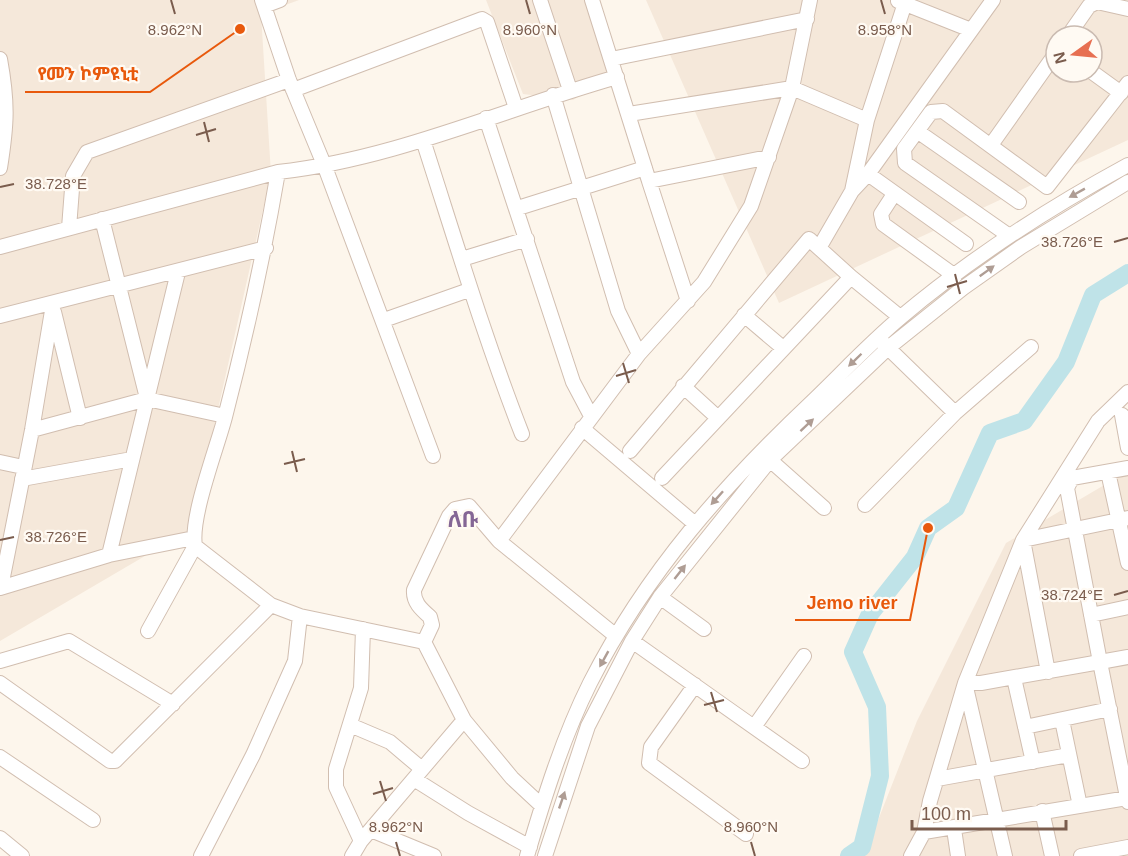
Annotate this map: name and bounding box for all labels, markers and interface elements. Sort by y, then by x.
text: 8.962°N [148,21,202,38]
text: 8.960°N [503,21,557,38]
text: 8.958°N [858,21,912,38]
north arrow [1044,24,1104,84]
text: N [1050,50,1070,66]
callout: የመን ኮምዩኒቲ [25,56,150,92]
text: የመን ኮምዩኒቲ [38,64,139,84]
text: 38.728°E [25,175,87,192]
one-way arrow [1068,188,1085,198]
text: 38.726°E [1041,233,1103,250]
one-way arrow [978,265,994,277]
one-way arrow [848,353,862,367]
one-way arrow [799,418,814,432]
one-way arrow [710,491,724,505]
district label: ለቡ [448,507,479,532]
text: 38.726°E [25,528,87,545]
one-way arrow [673,565,685,580]
callout: Jemo river [795,584,910,620]
text: 38.724°E [1041,586,1103,603]
text: Jemo river [806,593,898,613]
one-way arrow [599,650,609,667]
one-way arrow [558,791,568,809]
scale bar [912,793,1066,831]
text: 100 m [921,804,971,824]
text: 8.962°N [369,818,423,835]
text: 8.960°N [724,818,778,835]

